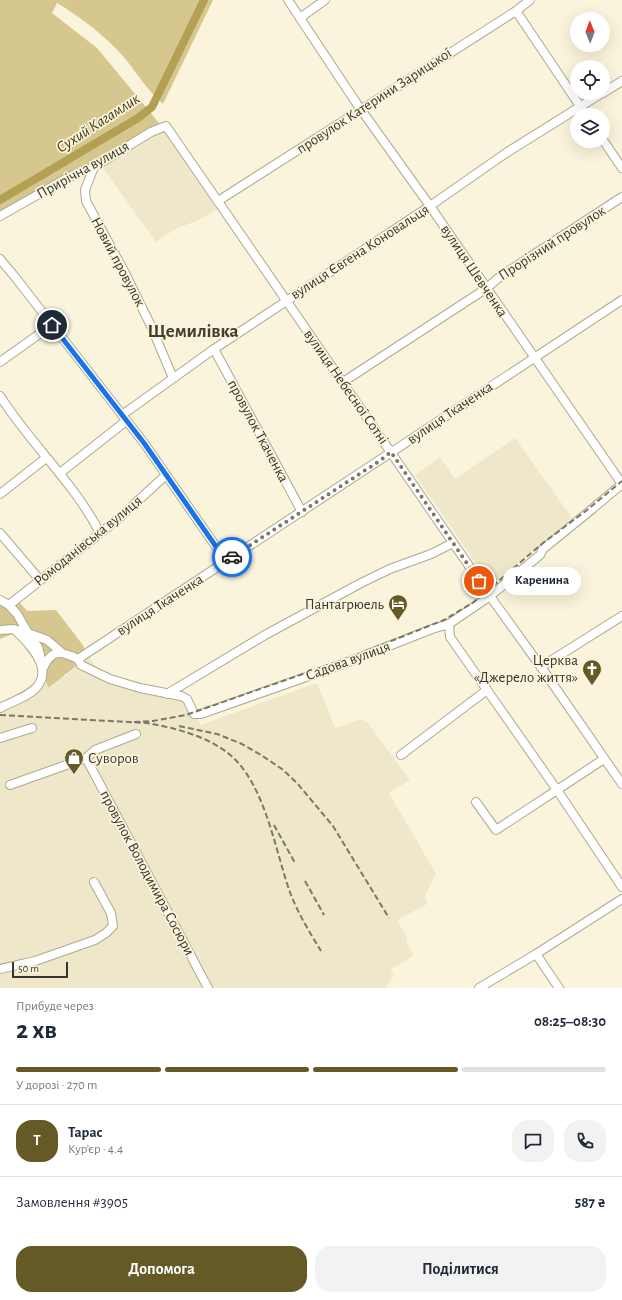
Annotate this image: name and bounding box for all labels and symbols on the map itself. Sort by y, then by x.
north arrow [570,12,610,52]
street label: провулок Катерини Зарицької [294,45,454,157]
water label: Сухий Кагамлик [53,90,143,156]
street label: Прирічна вулиця [34,138,132,202]
street label: вулиця Євгена Коновальця [288,202,432,302]
street label: Прорізний провулок [496,203,608,283]
street label: Новий провулок [88,215,148,309]
street label: вулиця Шевченка [438,222,510,320]
pin [35,308,69,342]
district label: Щемилівка [147,322,239,341]
street label: вулиця Небесної Сотні [301,327,391,447]
street label: провулок Ткаченка [225,377,291,485]
street label: вулиця Ткаченка [404,379,496,447]
street label: Ромоданівська вулиця [31,493,145,589]
courier [212,537,252,577]
pin [462,564,496,598]
callout: Каренина [503,567,581,595]
street label: вулиця Ткаченка [114,571,206,638]
hotel icon: Пантагрюель [387,593,409,621]
place label: Пантагрюель [305,597,385,612]
street label: Садова вулиця [304,639,392,683]
place label: Церква «Джерело життя» [473,653,578,685]
church icon: Церква «Джерело життя» [581,658,603,686]
shop icon: Суворов [63,747,85,775]
place label: Суворов [88,751,139,766]
street label: провулок Володимира Сосюри [97,788,197,958]
scale bar [12,960,68,979]

